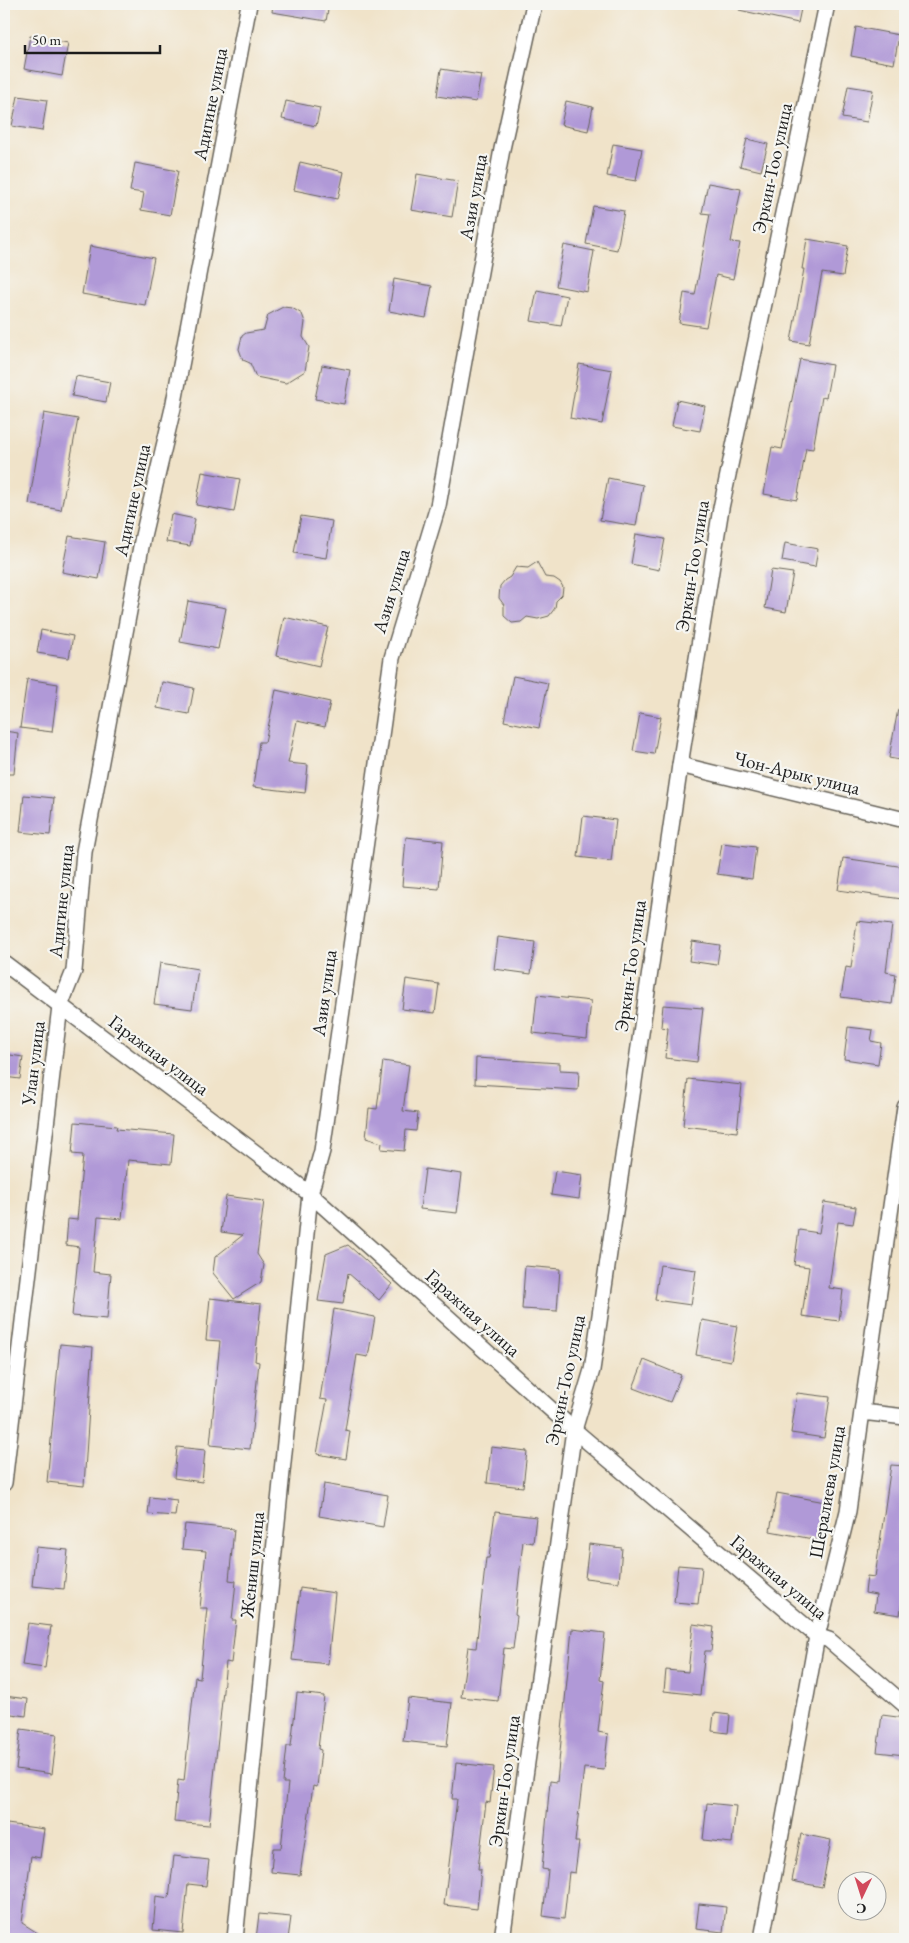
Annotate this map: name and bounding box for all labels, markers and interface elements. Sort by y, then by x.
scale bar [25,22,160,54]
text: 50 m [32,30,61,49]
street label: Адигине улица [187,45,233,163]
street label: Эркин-Тоо улица [746,100,798,236]
street label: Азия улица [453,152,493,243]
street label: Адигине улица [108,441,156,559]
street label: Эркин-Тоо улица [669,498,715,634]
street label: Азия улица [366,545,416,637]
street label: Чон-Арык улица [731,745,863,801]
street label: Адигине улица [43,843,79,960]
street label: Эркин-Тоо улица [608,898,652,1034]
street label: Азия улица [305,948,342,1039]
street label: Гаражная улица [104,1009,215,1101]
street label: Улан улица [15,1019,51,1108]
street label: Гаражная улица [420,1264,526,1363]
street label: Эркин-Тоо улица [539,1312,591,1448]
street label: Шералиева улица [803,1423,851,1560]
street label: Жениш улица [234,1510,270,1620]
street label: Гаражная улица [725,1529,833,1625]
street label: Эркин-Тоо улица [482,1713,526,1849]
north arrow [836,1870,886,1920]
text: С [855,1900,867,1918]

